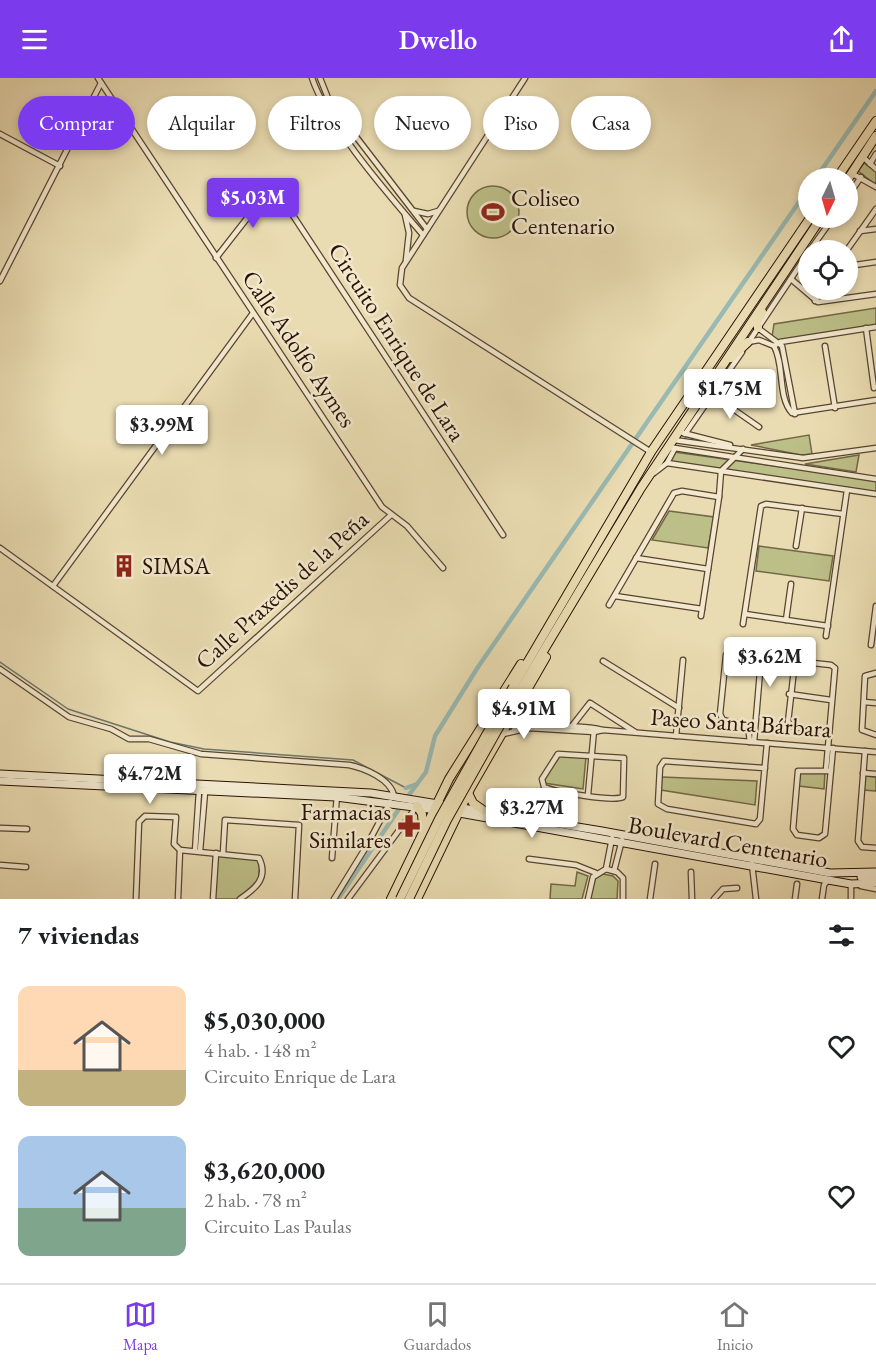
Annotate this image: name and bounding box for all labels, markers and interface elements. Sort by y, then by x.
text: Dwello [399,22,477,57]
icon: menu [18,23,51,56]
icon: share [825,23,858,56]
chip: Comprar [18,96,135,150]
chip: Alquilar [147,96,256,150]
chip: Filtros [268,96,362,150]
chip: Nuevo [374,96,471,150]
chip: Piso [483,96,559,150]
chip: Casa [571,96,651,150]
north arrow [798,168,858,228]
map controls [798,168,858,300]
pin: $5.03M [204,178,302,229]
place label: Coliseo Centenario [511,182,615,241]
text: $5.03M [221,184,285,210]
sports icon: Coliseo Centenario [480,199,506,225]
street label: Circuito Enrique de Lara [322,237,473,447]
button: locate [798,240,858,300]
street label: Calle Adolfo Aymes [235,264,364,433]
pin: $1.75M [681,369,779,420]
text: $1.75M [698,375,762,401]
pin: $3.99M [113,405,211,456]
text: $3.99M [130,411,194,437]
street label: Calle Praxedis de la Peña [189,503,375,676]
place label: SIMSA [142,550,211,581]
building icon: SIMSA [111,553,137,579]
pin: $3.62M [721,637,819,688]
text: $3.62M [738,643,802,669]
pin: $4.91M [475,689,573,740]
text: $4.91M [492,695,556,721]
street label: Paseo Santa Bárbara [650,701,833,744]
pin: $4.72M [101,754,199,805]
text: $4.72M [118,760,182,786]
pin: $3.27M [483,788,581,839]
text: $3.27M [500,794,564,820]
place label: Farmacias Similares [301,796,391,855]
street label: Boulevard Centenario [626,809,831,874]
pharmacy icon: Farmacias Similares [396,813,422,839]
text: 7 viviendas [18,918,139,952]
icon: filters [825,919,858,952]
text: $5,030,000 [204,1003,325,1037]
icon: home [66,1010,138,1082]
icon: heart [825,1030,858,1063]
text: 4 hab. · 148 m² [204,1037,317,1063]
text: Circuito Enrique de Lara [204,1063,396,1089]
text: $3,620,000 [204,1153,325,1187]
icon: home [66,1160,138,1232]
icon: heart [825,1180,858,1213]
text: 2 hab. · 78 m² [204,1187,307,1213]
text: Circuito Las Paulas [204,1213,351,1239]
tab: Mapa [123,1298,158,1355]
tab: Guardados [404,1298,471,1355]
tab: Inicio [717,1298,753,1355]

